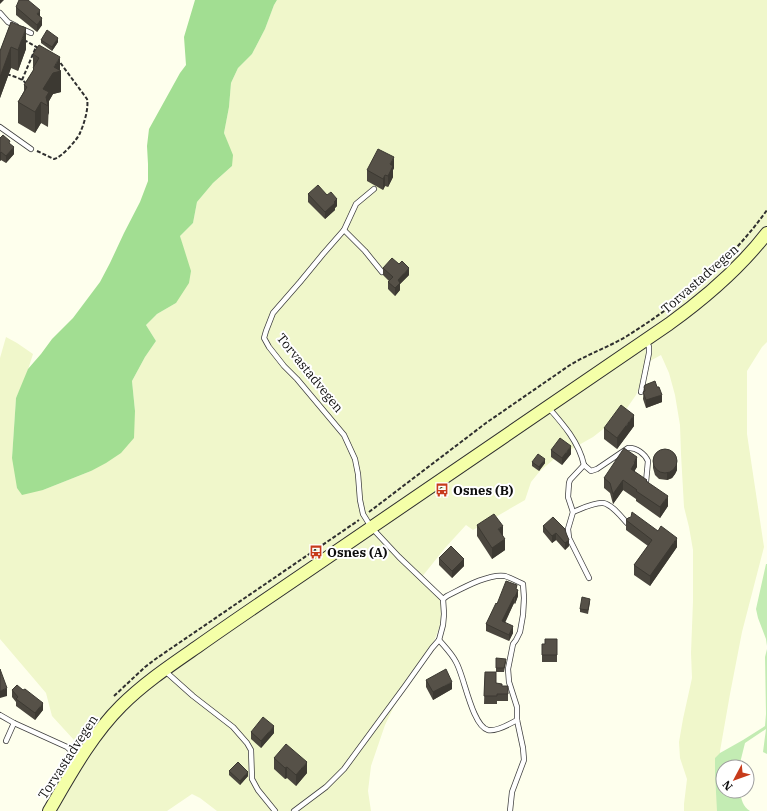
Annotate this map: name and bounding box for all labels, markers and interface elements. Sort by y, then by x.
street label: Torvastadvegen [658,241,742,317]
street label: Torvastadvegen [273,330,347,416]
bus stop icon: Osnes (B) [434,482,450,498]
place label: Osnes (B) [453,482,514,499]
bus stop icon: Osnes (A) [308,544,324,560]
place label: Osnes (A) [327,544,388,561]
street label: Torvastadvegen [34,712,102,802]
north arrow [715,759,755,799]
text: N [719,777,736,793]

